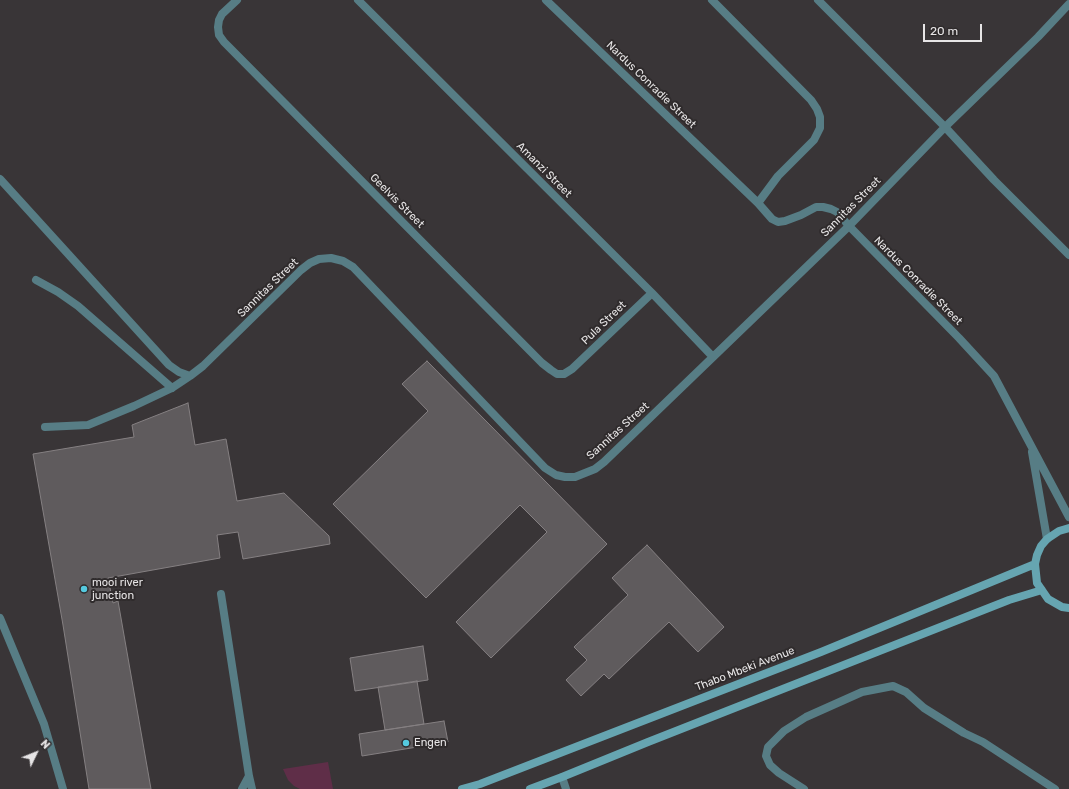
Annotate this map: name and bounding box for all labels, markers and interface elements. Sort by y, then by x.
scale bar [925,16,984,42]
text: 20 m [930,24,958,38]
street label: Nardus Conradie Street [603,39,699,131]
street label: Amanzi Street [514,140,574,200]
street label: Geelvis Street [367,171,427,231]
street label: Sannitas Street [818,174,884,240]
street label: Nardus Conradie Street [871,234,965,328]
street label: Sannitas Street [235,256,301,320]
street label: Pula Street [579,298,629,348]
street label: Sannitas Street [584,400,652,462]
place label: mooi river junction [92,576,143,602]
marker: mooi river junction [79,584,89,594]
street label: Thabo Mbeki Avenue [693,644,797,694]
north arrow [16,733,56,773]
place label: Engen [414,736,447,750]
text: N [38,737,53,752]
marker: Engen [401,738,411,748]

